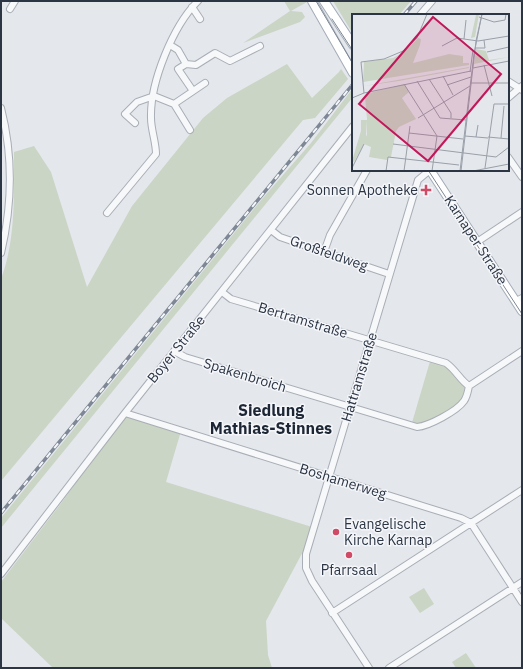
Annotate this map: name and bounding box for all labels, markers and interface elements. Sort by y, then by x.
inset map [352,14,509,171]
place label: Sonnen Apotheke [307,181,418,199]
marker: Sonnen Apotheke [421,185,431,195]
street label: Karnaper Straße [440,192,512,288]
street label: Großfeldweg [288,231,371,275]
street label: Bertramstraße [256,298,350,342]
street label: Boyer Straße [143,311,209,387]
street label: Hattramstraße [337,330,381,424]
street label: Spakenbroich [201,354,289,396]
district label: Siedlung Mathias-Stinnes [210,400,332,438]
street label: Boshamerweg [297,459,389,503]
place label: Evangelische Kirche Karnap [344,515,432,549]
marker: Evangelische Kirche Karnap [331,527,341,537]
marker: Pfarrsaal [344,550,354,560]
place label: Pfarrsaal [321,561,377,579]

